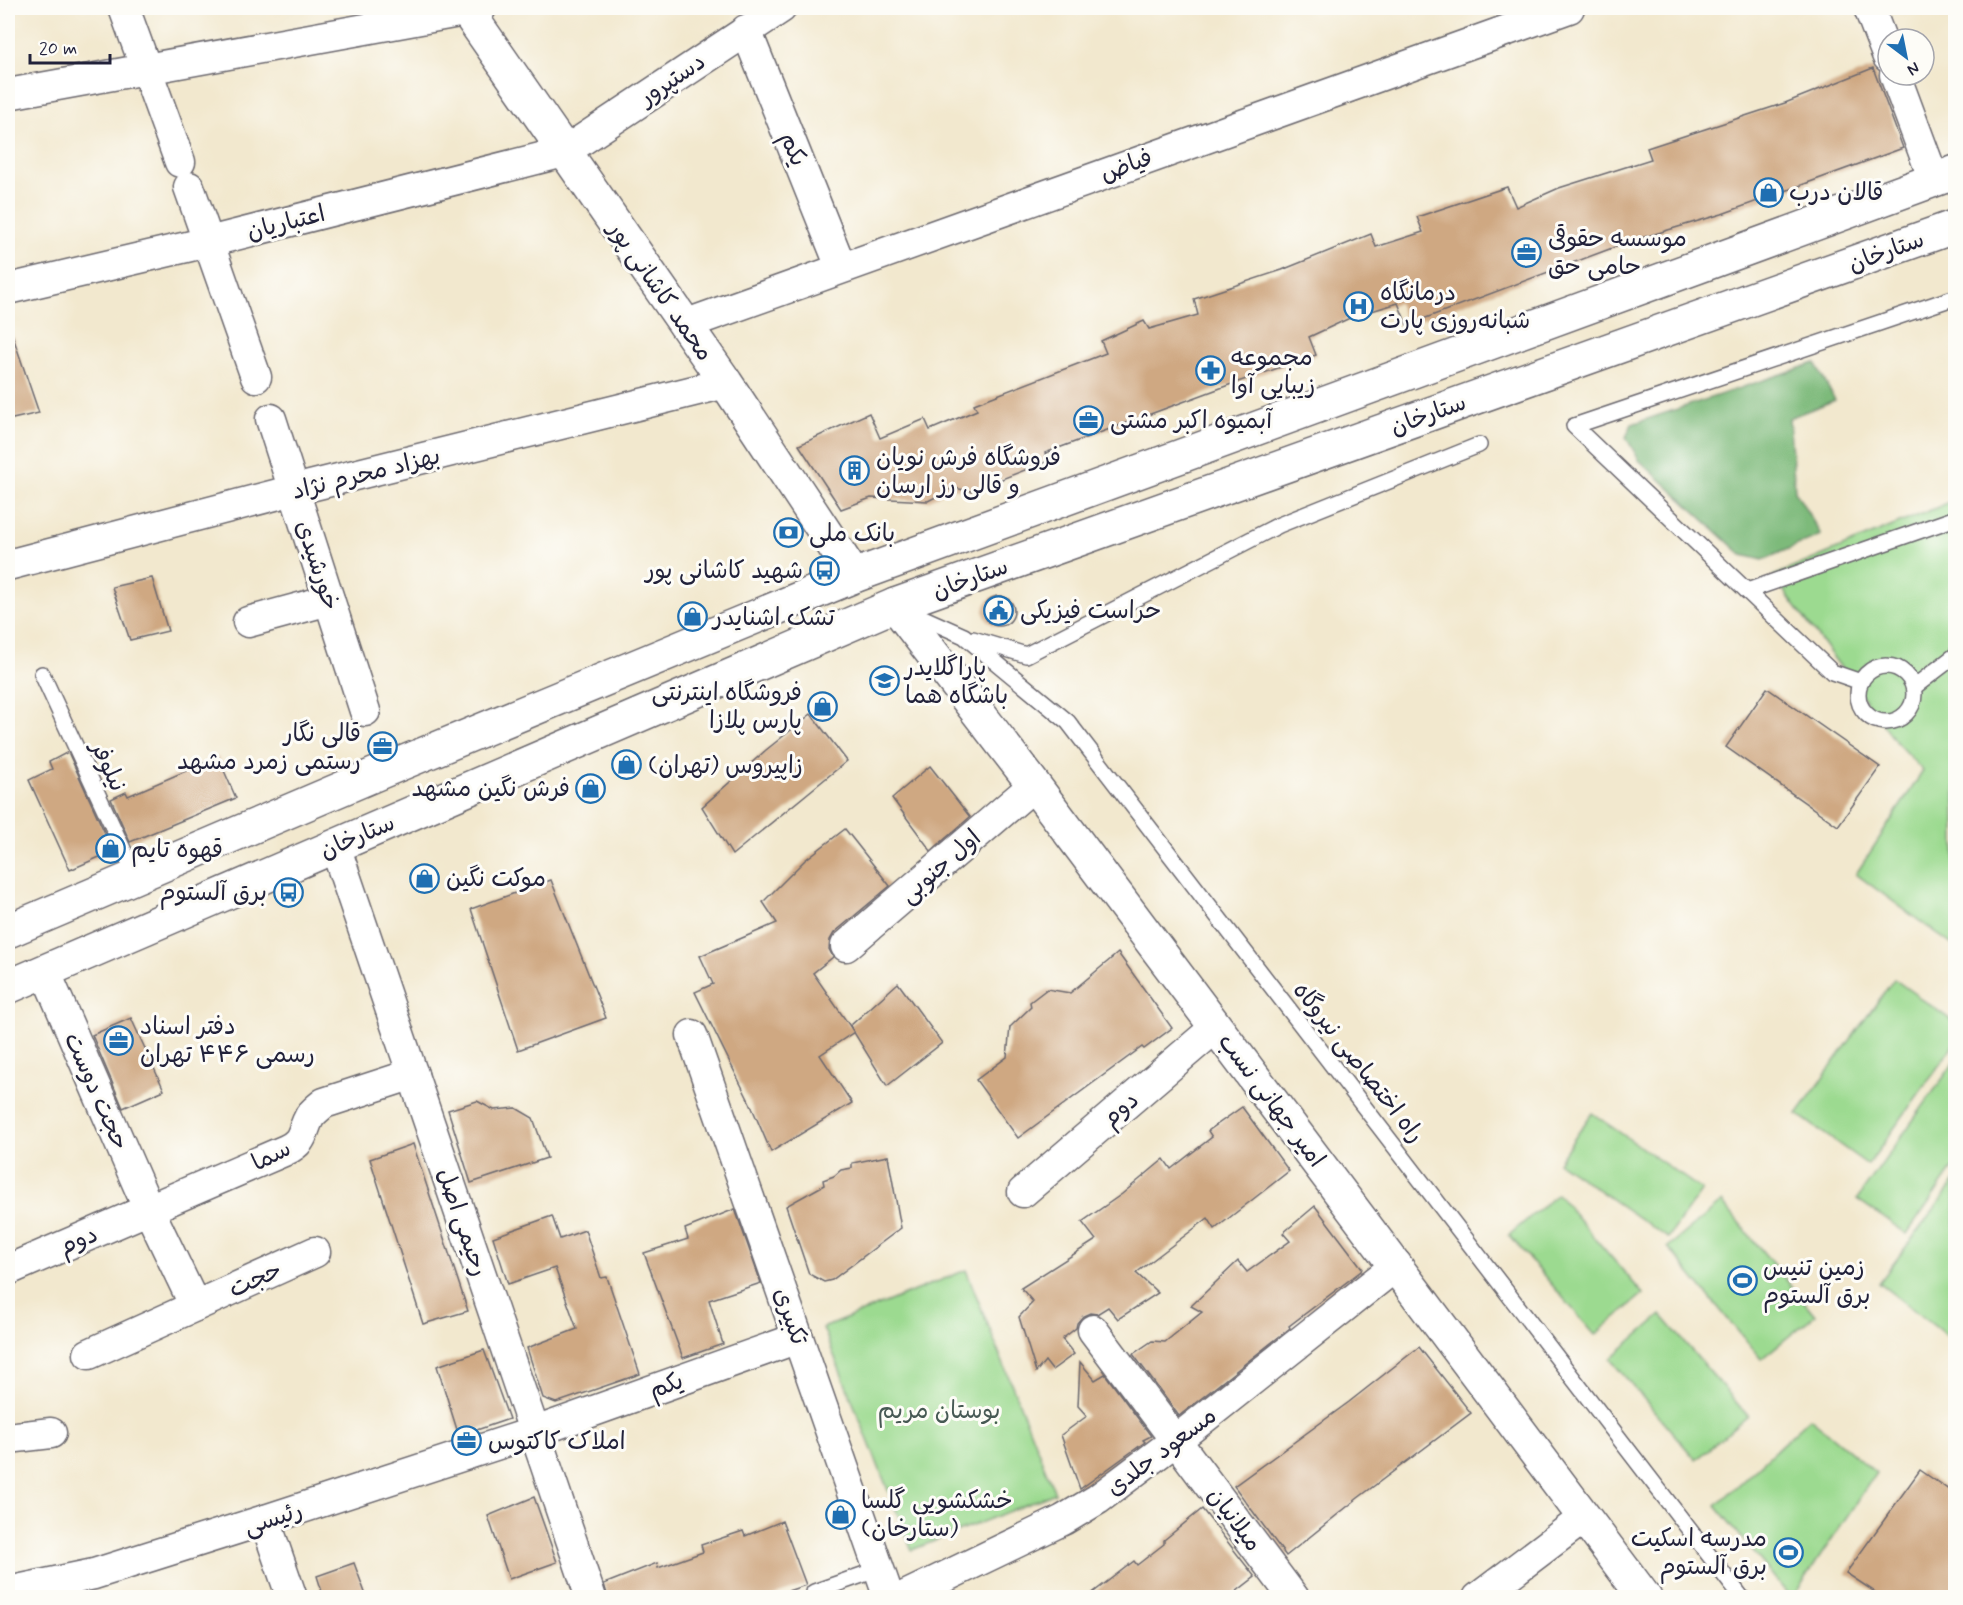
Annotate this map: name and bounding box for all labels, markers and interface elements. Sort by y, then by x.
scale bar [30,27,110,65]
north arrow [1876,27,1936,87]
text: 20 m [39,37,77,61]
street label: دستپرور [632,47,712,115]
text: N [1903,57,1923,80]
street label: یکم [771,128,813,171]
street label: فیاض [1096,143,1157,190]
shop icon: قالان درب [1752,176,1784,208]
place label: قالان درب [1789,178,1883,209]
street label: اعتباریان [244,199,329,248]
street label: محمد کاشانی پور [599,214,719,368]
place label: موسسه حقوقی حامی حق [1548,223,1687,283]
street label: ستارخان [1844,224,1929,280]
office icon: موسسه حقوقی حامی حق [1511,236,1543,268]
place label: درمانگاه شبانه‌روزی پارت [1380,278,1530,337]
hospital icon: درمانگاه شبانه‌روزی پارت [1343,290,1375,322]
place label: مجموعه زیبایی آوا [1231,343,1315,402]
pharmacy icon: مجموعه زیبایی آوا [1194,355,1226,387]
street label: ستارخان [1386,387,1471,443]
office icon: آبمیوه اکبر مشتی [1073,404,1105,436]
place label: آبمیوه اکبر مشتی [1110,406,1273,437]
street label: بهزاد محرم نژاد [289,441,444,509]
place label: فروشگاه فرش نویان و قالی رز ارسان [876,443,1061,502]
building icon: فروشگاه فرش نویان و قالی رز ارسان [839,455,871,487]
street label: خورشیدی [288,517,346,614]
bank icon: بانک ملی [772,517,804,549]
place label: بانک ملی [809,519,895,550]
street label: ستارخان [928,551,1013,607]
bus stop icon: شهید کاشانی پور [808,554,840,586]
place label: شهید کاشانی پور [644,556,803,587]
public building icon: حراست فیزیکی [983,594,1015,626]
place label: حراست فیزیکی [1020,596,1161,627]
shop icon: تشک اشنایدر [676,601,708,633]
place label: تشک اشنایدر [711,603,836,634]
place label: پاراگلایدر باشگاه هما [903,653,1008,712]
school or university icon: پاراگلایدر باشگاه هما [868,665,900,697]
place label: فروشگاه اینترنتی پارس پلازا [652,678,802,737]
shop icon: فروشگاه اینترنتی پارس پلازا [807,690,839,722]
place label: قالی نگار رستمی زمرد مشهد [177,719,361,778]
office icon: قالی نگار رستمی زمرد مشهد [366,731,398,763]
street label: نیلوفر [82,735,133,797]
shop icon: زاپیروس (تهران) [611,749,643,781]
place label: زاپیروس (تهران) [648,751,803,782]
shop icon: فرش نگین مشهد [575,772,607,804]
place label: فرش نگین مشهد [411,774,570,805]
street label: ستارخان [315,808,400,867]
street label: اول جنوبی [894,823,988,911]
shop icon: قهوه تایم [94,833,126,865]
place label: قهوه تایم [131,835,223,867]
shop icon: موکت نگین [409,862,441,894]
place label: موکت نگین [446,864,546,895]
bus stop icon: برق آلستوم [272,876,304,908]
place label: برق آلستوم [159,878,267,910]
street label: راه اختصاصی نیروگاه [1285,976,1430,1150]
place label: دفتر اسناد رسمی ۴۴۶ تهران [140,1012,315,1071]
office icon: دفتر اسناد رسمی ۴۴۶ تهران [103,1024,135,1056]
street label: حجت دوست [56,1028,135,1155]
street label: امیر جهانی نسب [1210,1028,1331,1174]
street label: دوم [1096,1086,1147,1136]
street label: سما [247,1133,297,1179]
street label: رحیمی اصل [429,1164,495,1281]
street label: دوم [55,1219,103,1265]
place label: زمین تنیس برق آلستوم [1763,1253,1871,1313]
street label: حجت [224,1255,287,1306]
sports icon: زمین تنیس برق آلستوم [1726,1265,1758,1297]
street label: تکبیری [765,1284,814,1350]
street label: یکم [645,1366,688,1408]
park label: بوستان مریم [878,1396,1000,1428]
street label: مسعود جلدی [1100,1401,1223,1504]
office icon: املاک کاکتوس [451,1425,483,1457]
place label: املاک کاکتوس [488,1427,626,1458]
street label: میلانیان [1200,1482,1268,1558]
place label: خشکشویی گلسا (ستارخان) [861,1486,1013,1545]
street label: رئیسی [240,1495,307,1543]
shop icon: خشکشویی گلسا (ستارخان) [824,1498,856,1530]
place label: مدرسه اسکیت برق آلستوم [1631,1524,1767,1584]
sports icon: مدرسه اسکیت برق آلستوم [1772,1536,1804,1568]

